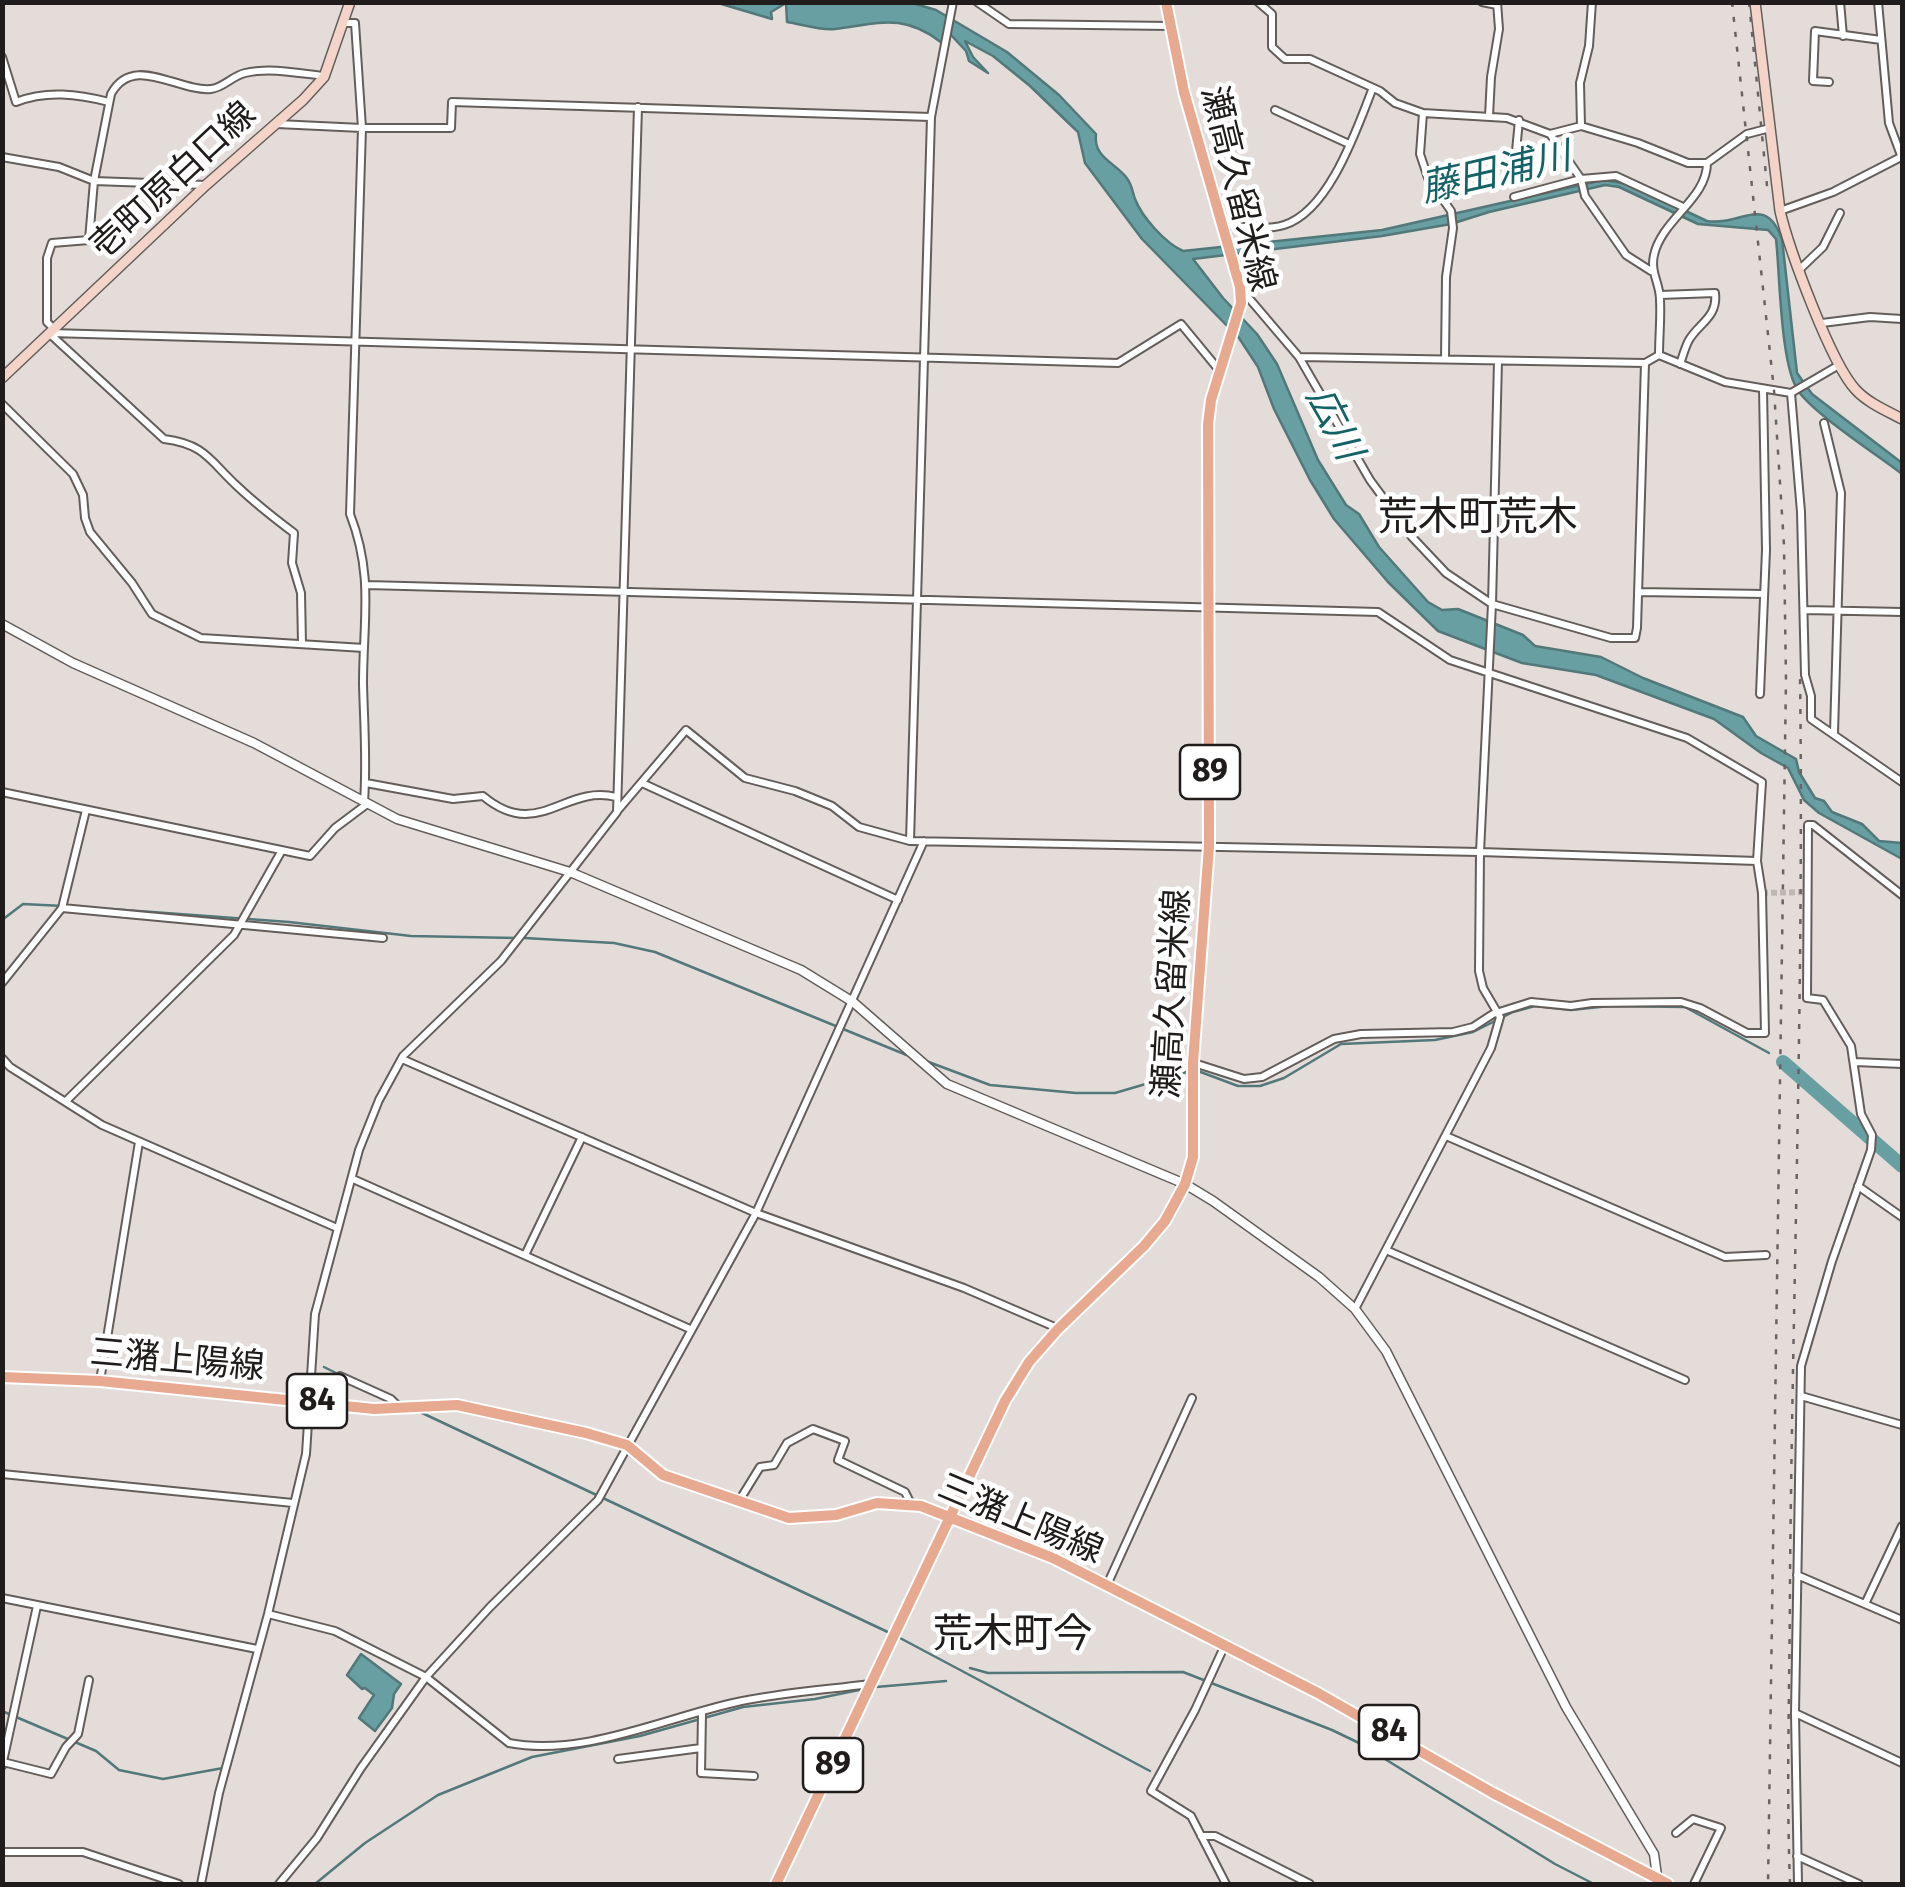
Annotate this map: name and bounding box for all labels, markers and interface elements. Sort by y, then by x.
street label: 瀬高久留米線 [1191,82,1283,296]
street label: 壱町原白口線 [83,94,265,268]
water label: 藤田浦川 [1417,135,1575,213]
water label: 広川 [1295,380,1371,468]
district label: 荒木町荒木 [1378,495,1578,543]
road number: 89 [1180,745,1240,799]
street label: 瀬高久留米線 [1147,888,1199,1100]
street label: 三潴上陽線 [88,1332,266,1390]
road number: 84 [287,1374,347,1428]
street label: 三潴上陽線 [931,1466,1109,1574]
district label: 荒木町今 [933,1612,1093,1660]
road number: 84 [1359,1705,1419,1759]
road number: 89 [803,1738,863,1792]

